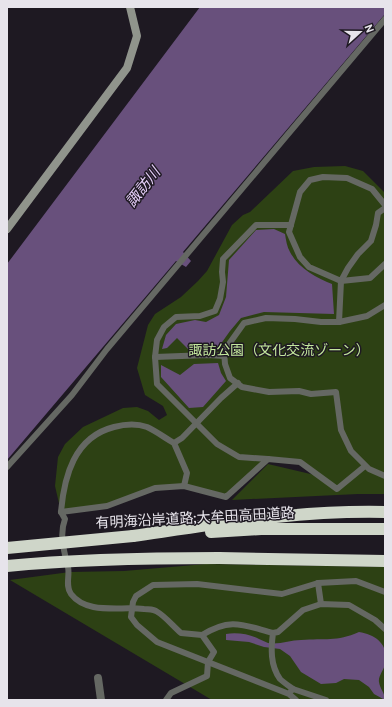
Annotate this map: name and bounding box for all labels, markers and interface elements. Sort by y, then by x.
north arrow [340,12,380,52]
text: N [360,23,376,35]
water label: 諏訪川 [123,163,167,212]
park label: 諏訪公園（文化交流ゾーン） [188,343,370,360]
street label: 有明海沿岸道路;大牟田高田道路 [95,505,295,533]

